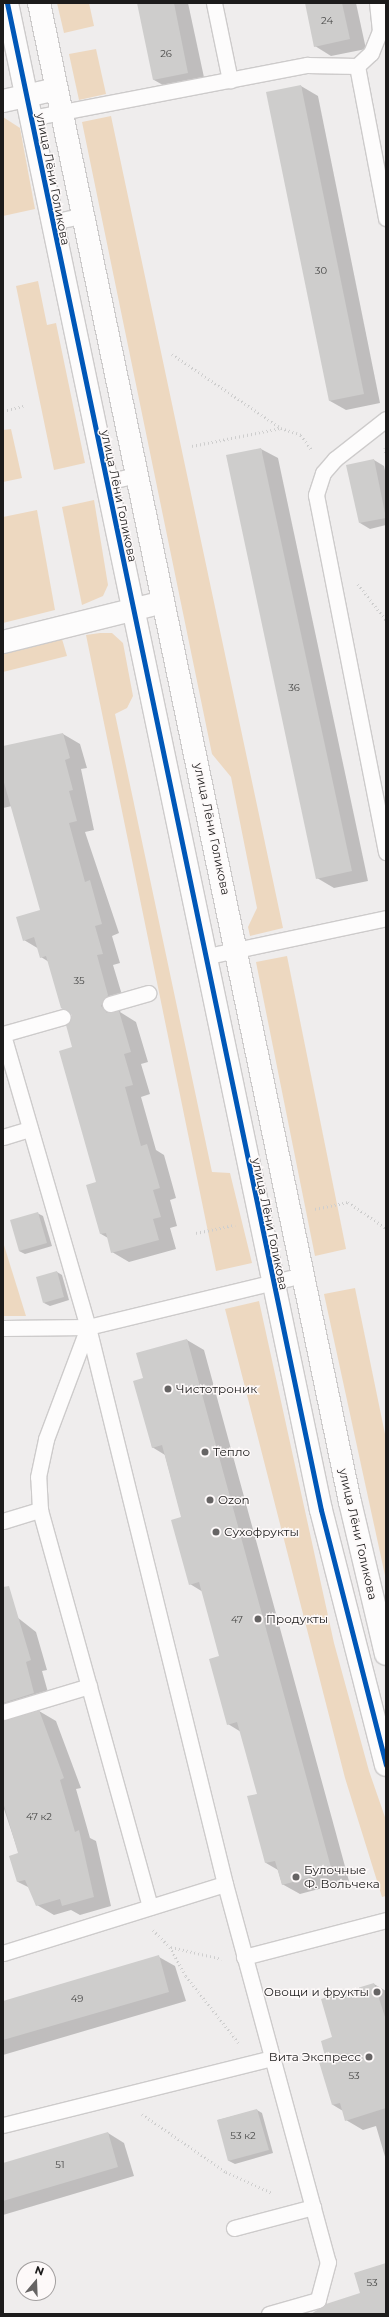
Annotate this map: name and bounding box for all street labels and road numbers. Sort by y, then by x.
street label: улица Лёни Голикова [33,112,73,246]
street label: улица Лёни Голикова [98,429,140,563]
street label: улица Лёни Голикова [191,762,233,896]
street label: улица Лёни Голикова [249,1157,291,1291]
street label: улица Лёни Голикова [336,1467,380,1601]

